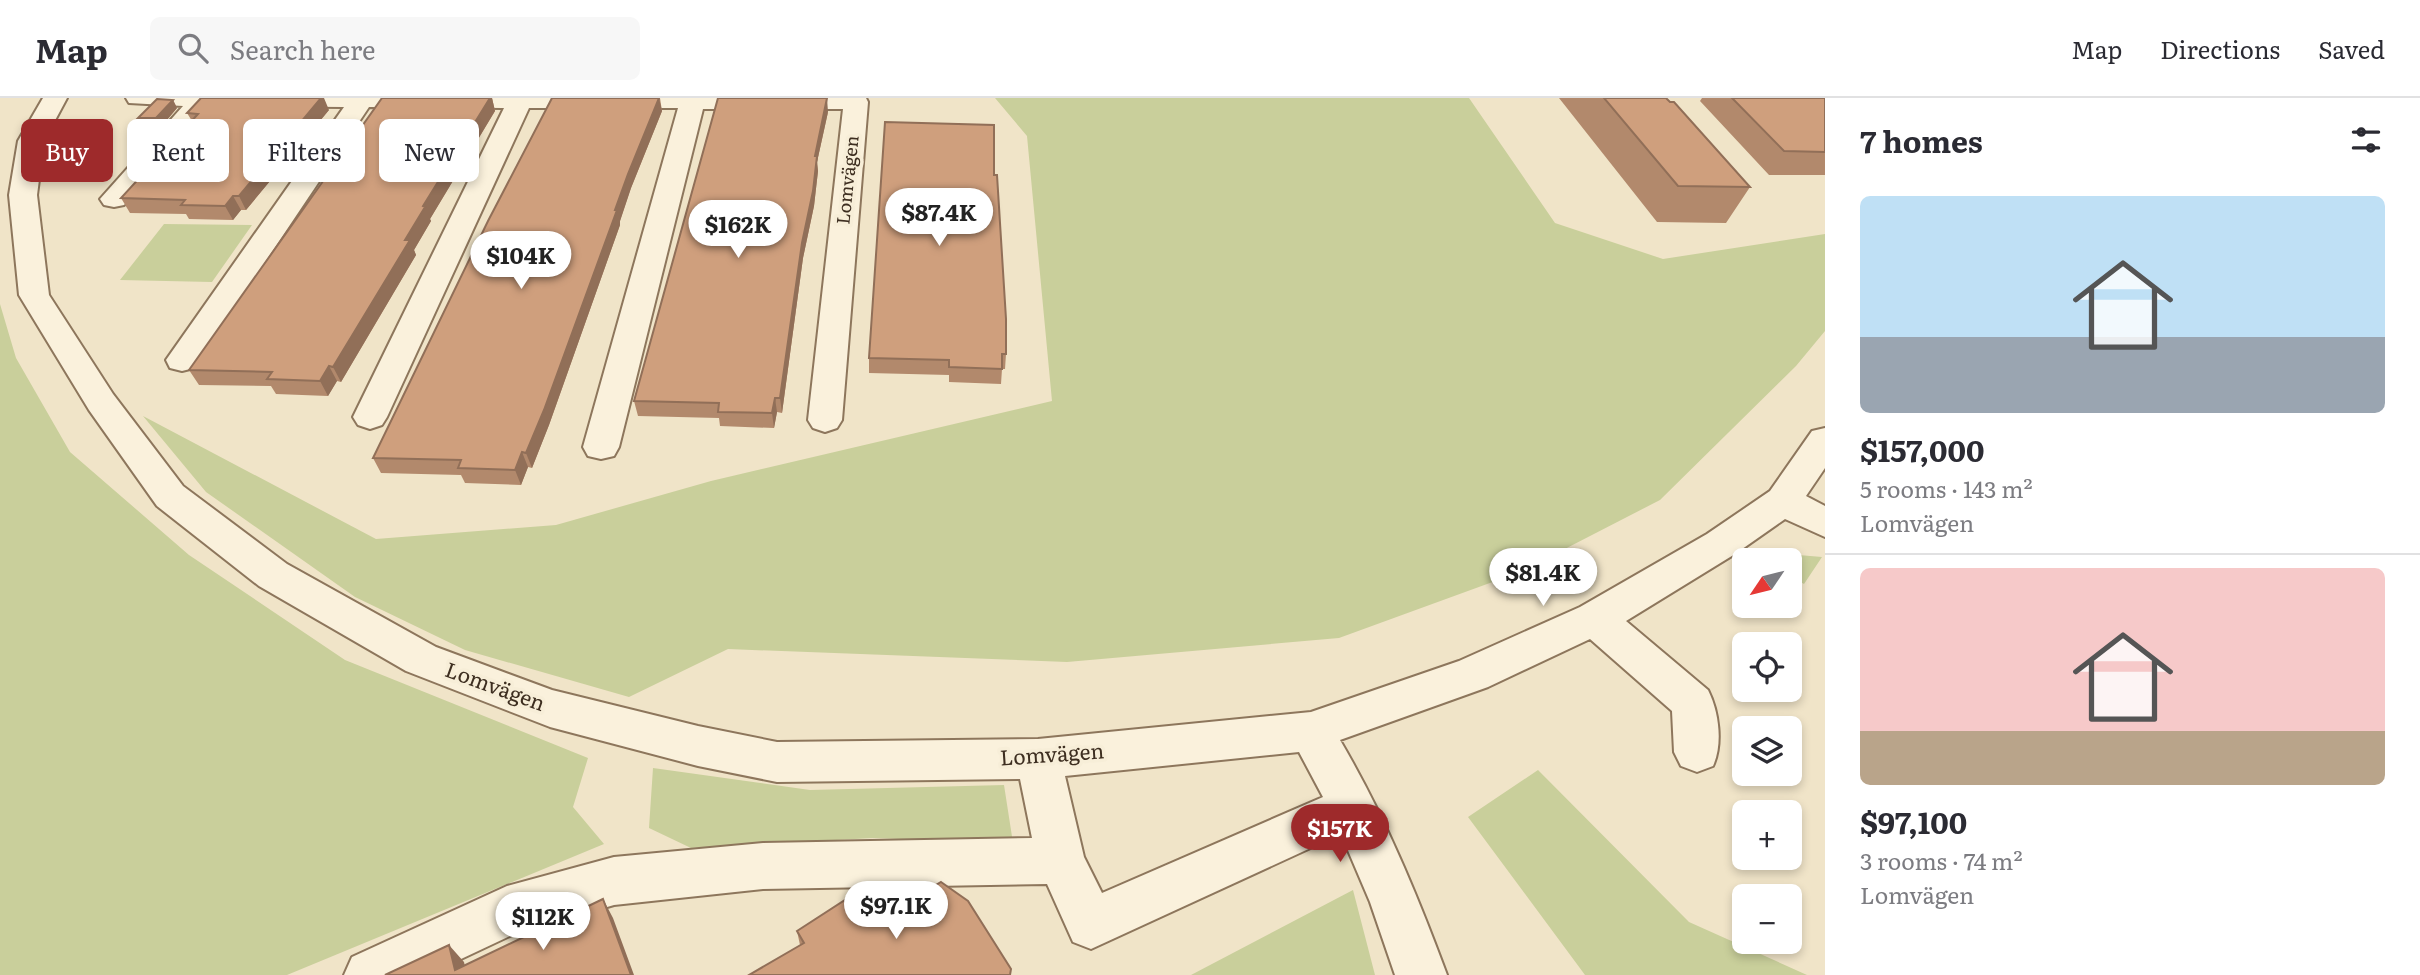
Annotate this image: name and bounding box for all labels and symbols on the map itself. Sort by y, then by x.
street label: Lomvägen [828,134,865,226]
pin: $87.4K [882,188,996,248]
pin: $162K [689,200,787,260]
pin: $104K [472,232,570,291]
pin: $81.4K [1486,548,1600,608]
north arrow [1732,548,1802,618]
street label: Lomvägen [442,652,550,717]
street label: Lomvägen [999,733,1105,772]
pin: $157K [1291,804,1389,864]
pin: $97.1K [839,882,953,941]
pin: $112K [494,892,592,952]

